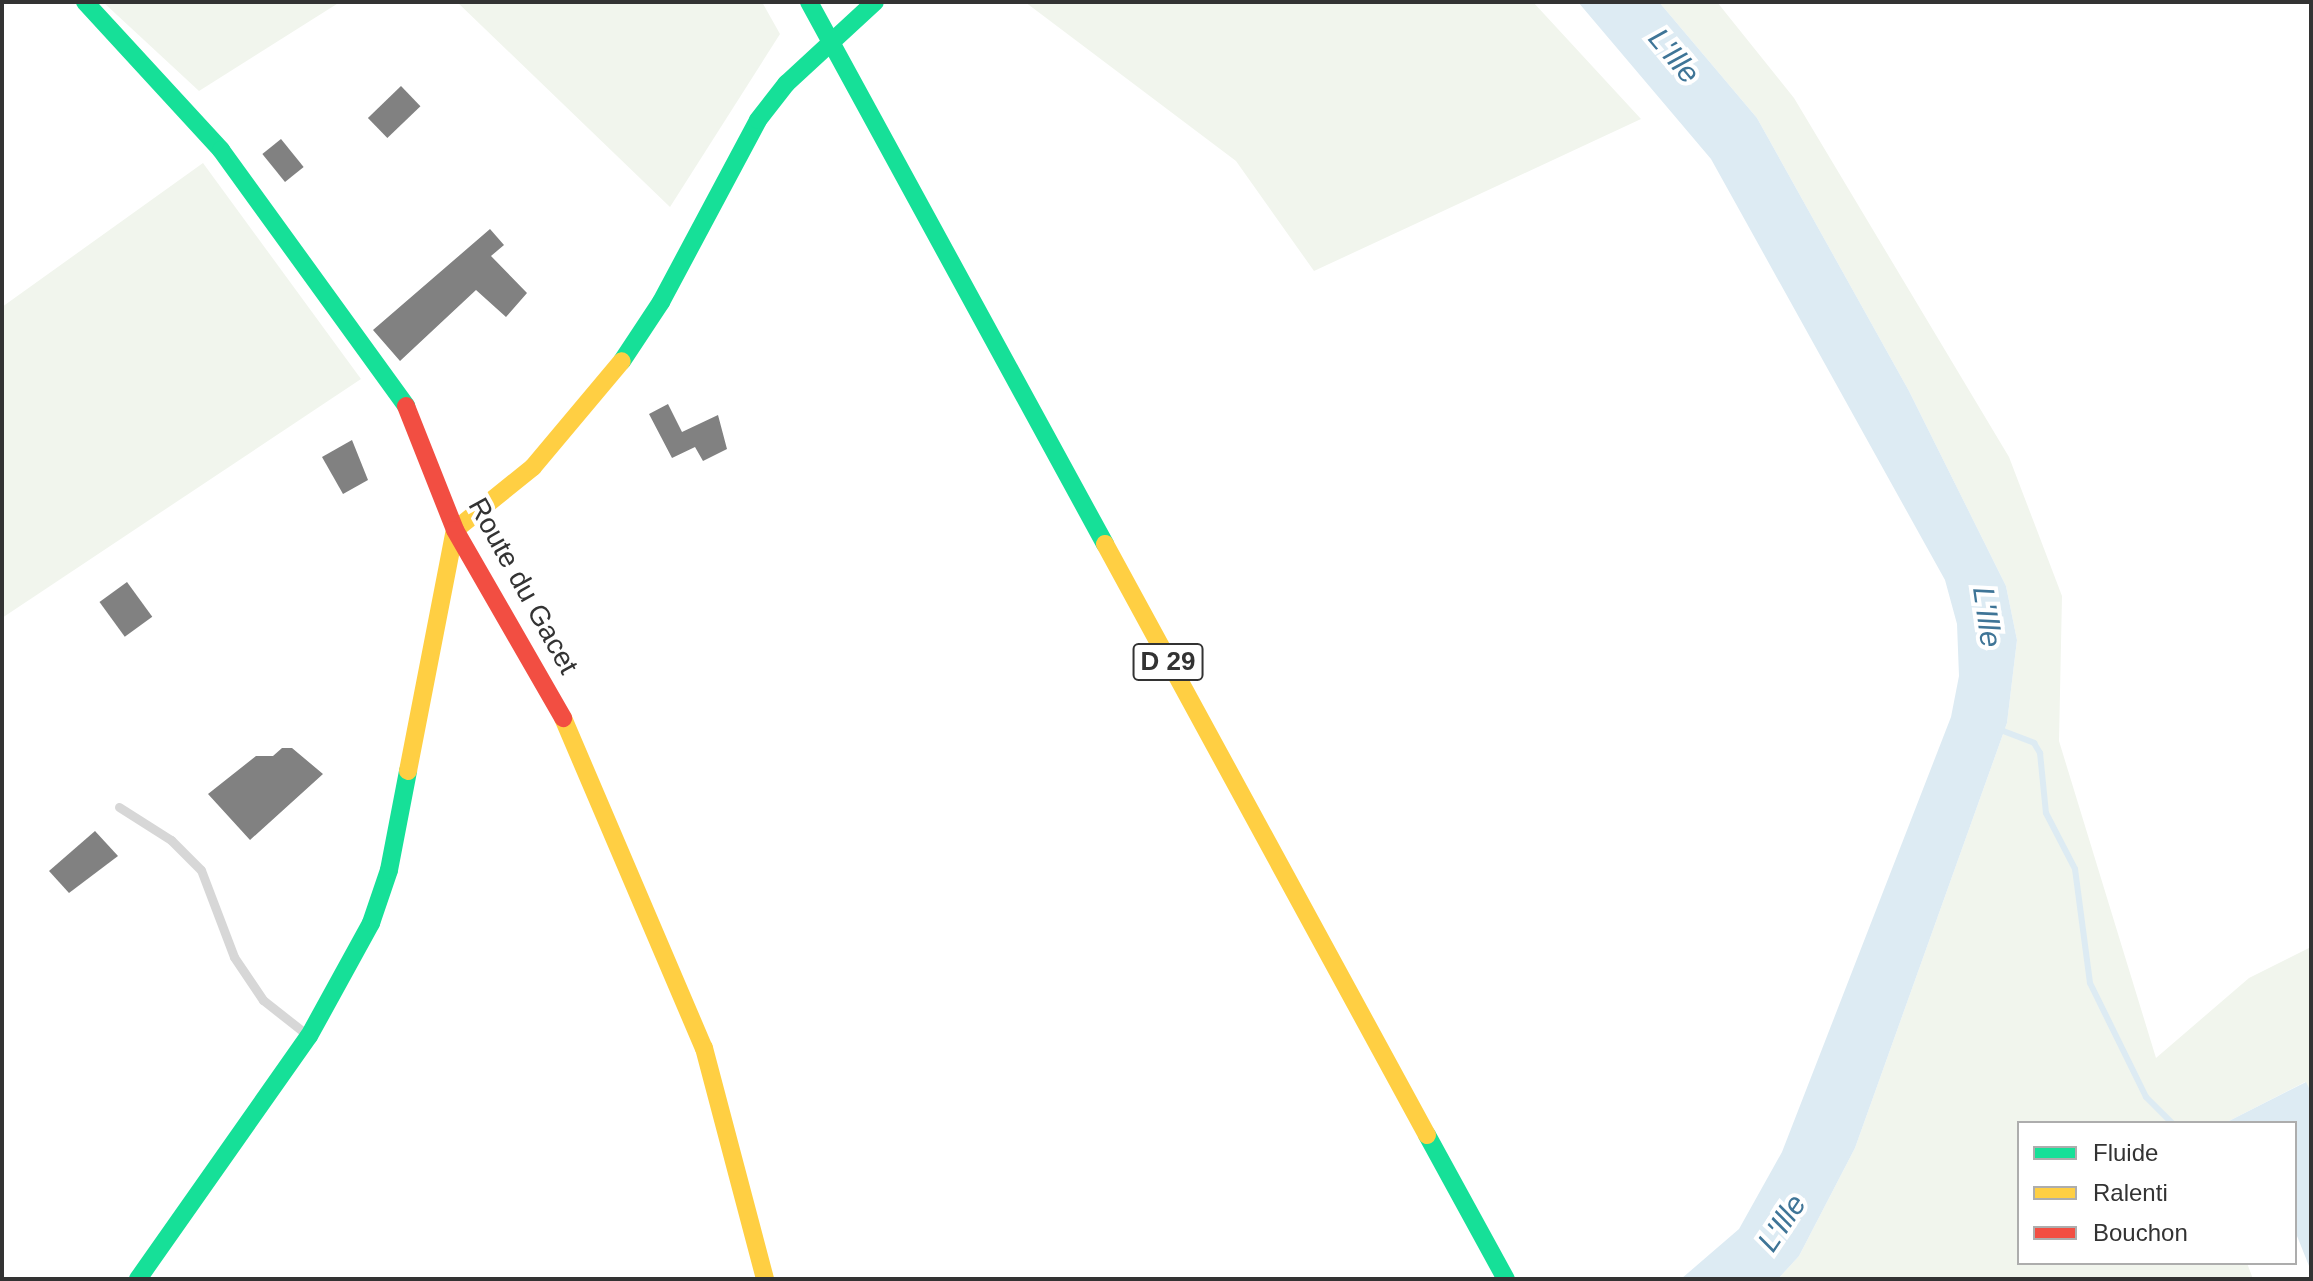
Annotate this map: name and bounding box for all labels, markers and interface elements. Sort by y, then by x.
water label: L'Ille [1641,21,1707,91]
street label: Route du Gacet [461,492,585,680]
water label: L'Ille [1965,584,2009,650]
road number: D 29 [1132,640,1204,684]
legend [2017,1121,2297,1265]
text: Fluide [2093,1139,2158,1166]
text: Ralenti [2093,1179,2168,1206]
water label: L'Ille [1750,1188,1814,1258]
text: Bouchon [2093,1219,2188,1246]

